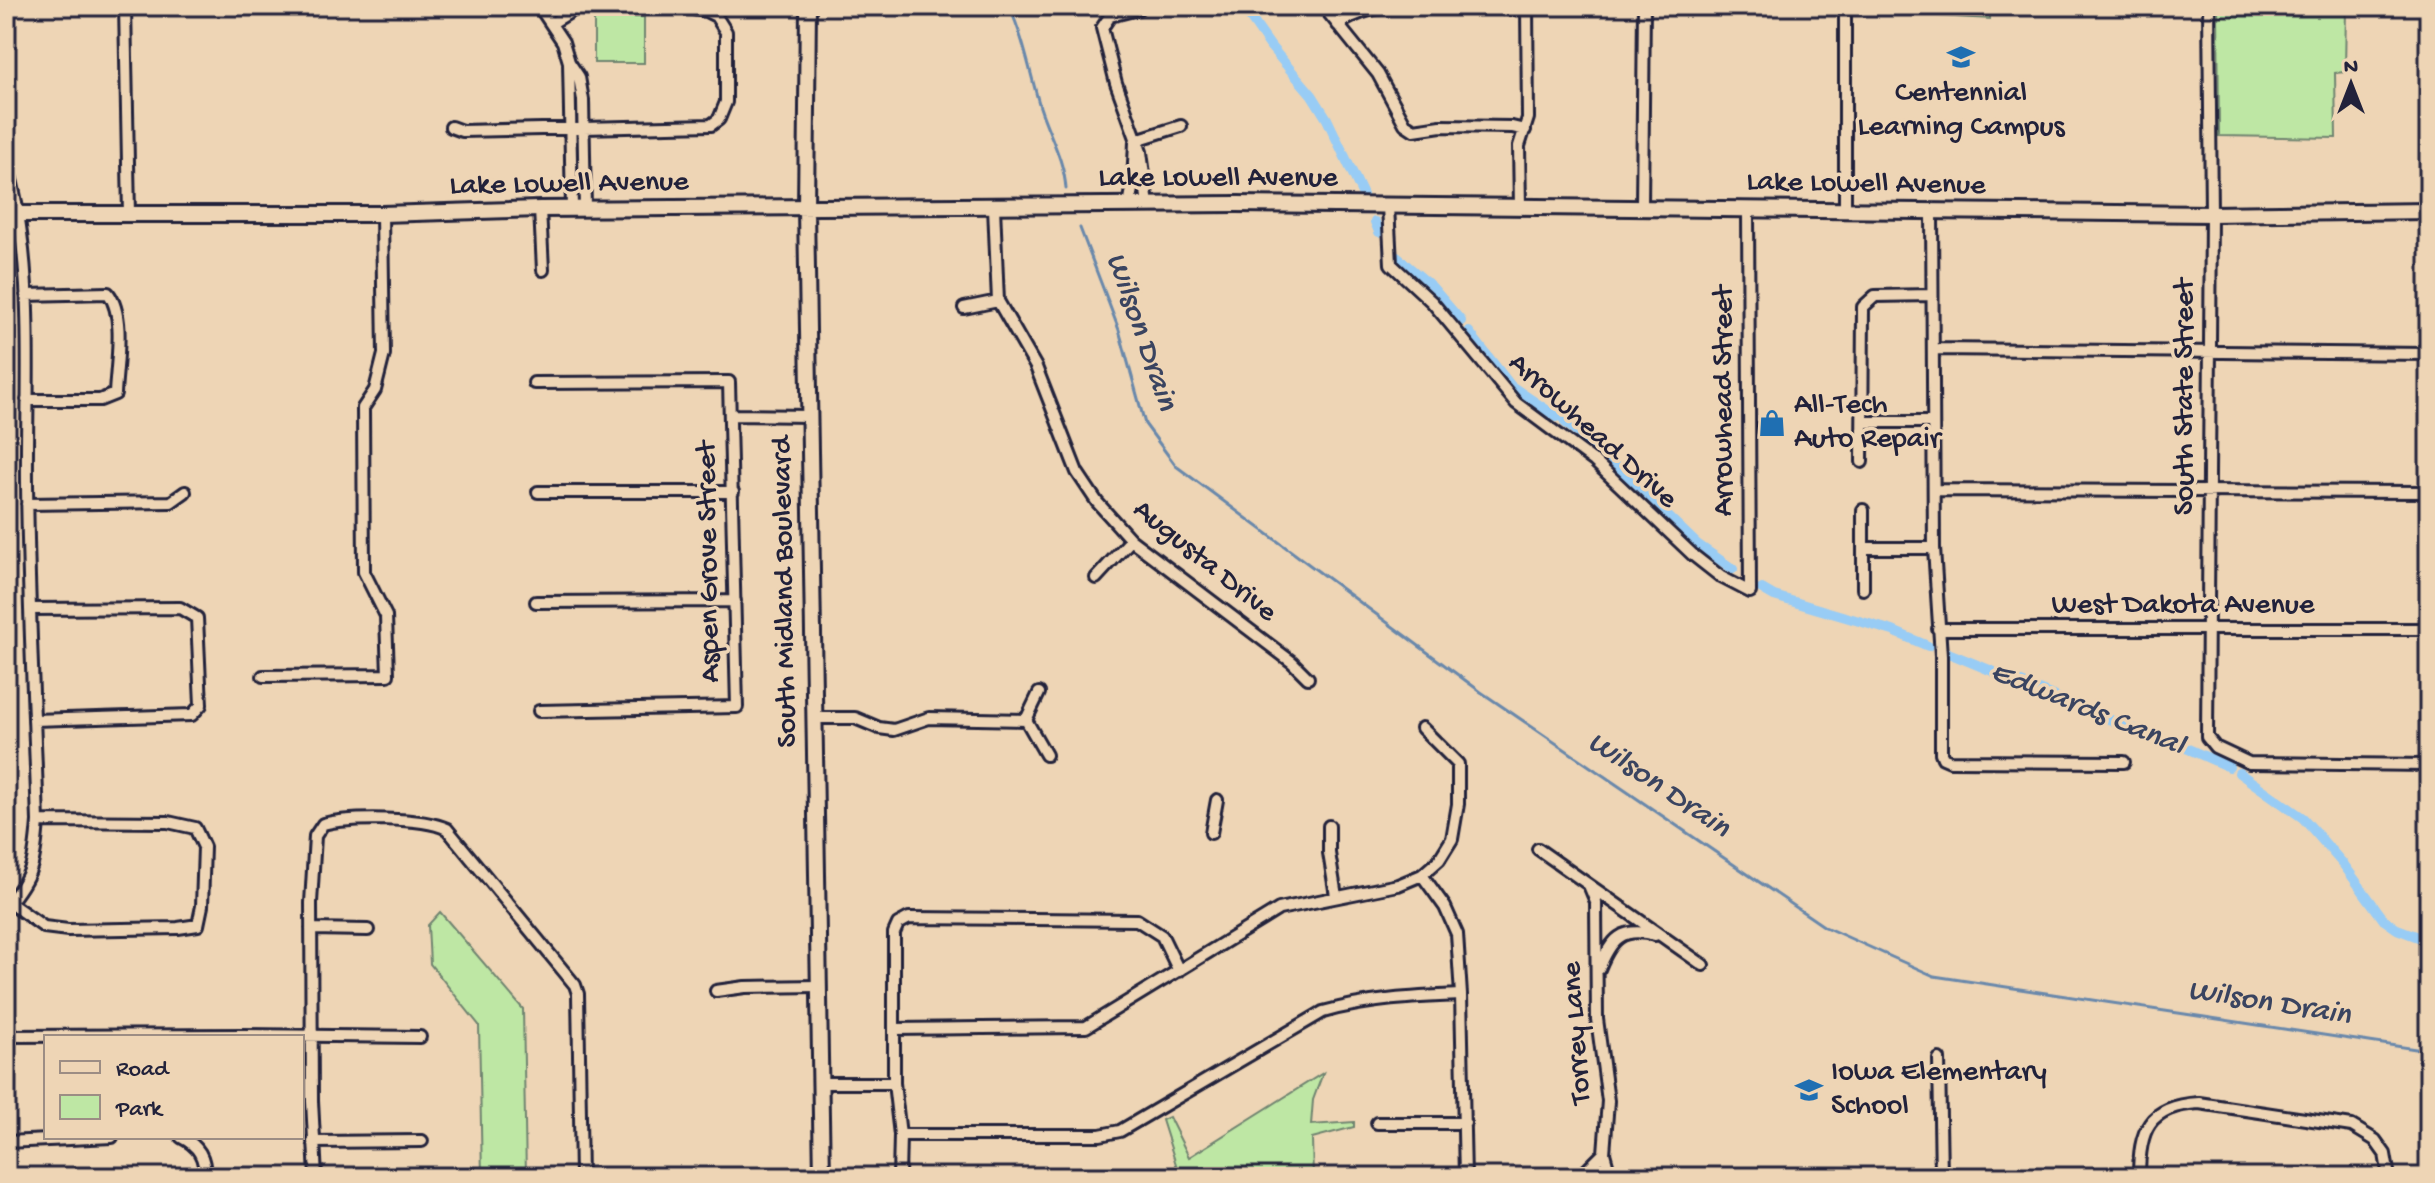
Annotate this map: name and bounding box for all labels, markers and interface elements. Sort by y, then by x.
school or university icon: Centennial Learning Campus [1946,42,1976,72]
north arrow [2311,44,2391,124]
text: N [2344,55,2358,81]
place label: Centennial Learning Campus [1857,77,2065,146]
street label: Lake Lowell Avenue [1098,162,1338,197]
street label: Lake Lowell Avenue [449,165,690,205]
street label: Lake Lowell Avenue [1746,165,1987,205]
water label: Wilson Drain [1095,248,1185,417]
street label: South State Street [2169,276,2204,515]
street label: Arrowhead Street [1708,283,1743,516]
street label: Arrowhead Drive [1500,347,1684,518]
place label: All-Tech Auto Repair [1794,389,1943,458]
shop icon: All-Tech Auto Repair [1757,408,1787,438]
street label: South Midland Boulevard [766,434,806,748]
street label: Aspen Grove Street [690,438,730,683]
street label: Augusta Drive [1125,493,1284,631]
street label: West Dakota Avenue [2052,589,2315,624]
water label: Edwards Canal [1984,654,2191,767]
water label: Wilson Drain [1579,724,1737,848]
street label: Torrey Lane [1556,960,1601,1108]
water label: Wilson Drain [2185,972,2354,1036]
legend [44,1035,304,1139]
text: Road [116,1056,170,1085]
place label: Iowa Elementary School [1831,1056,2047,1125]
school or university icon: Iowa Elementary School [1794,1075,1824,1105]
text: Park [115,1096,164,1125]

